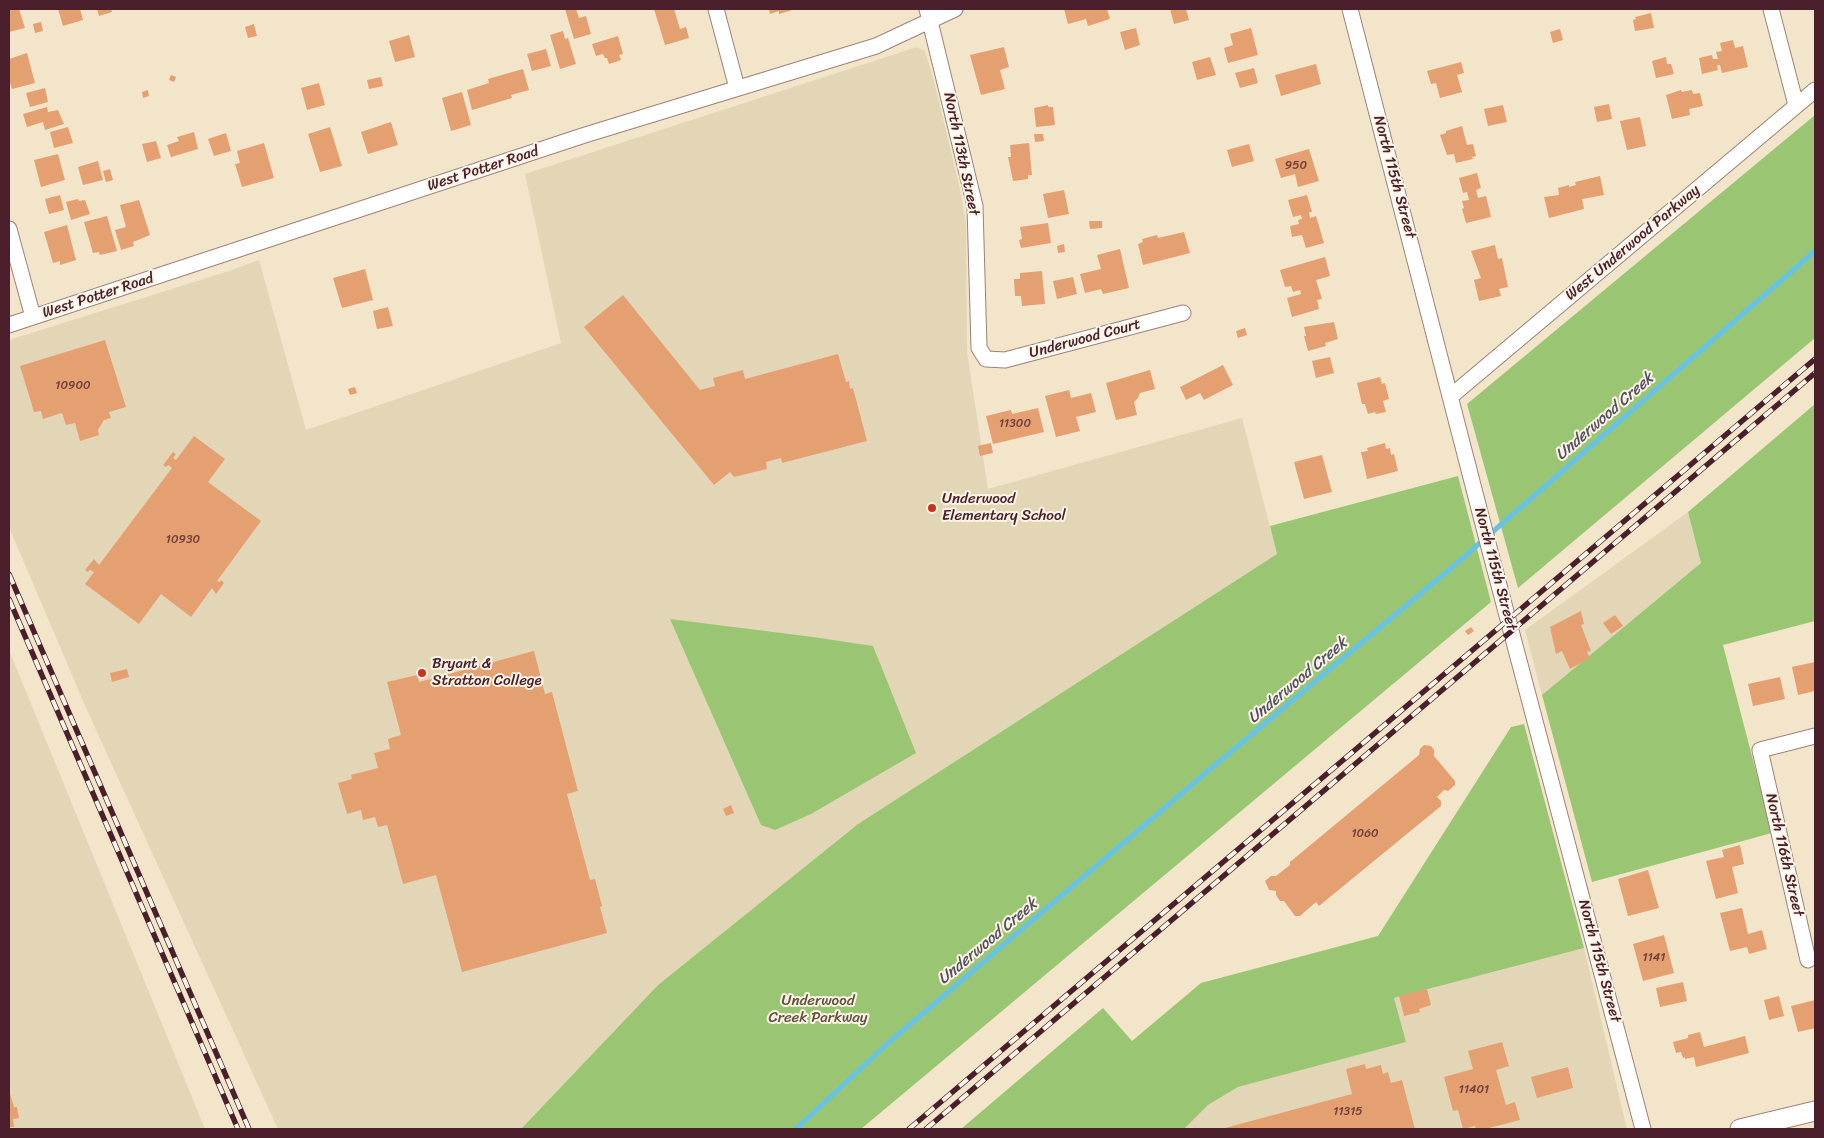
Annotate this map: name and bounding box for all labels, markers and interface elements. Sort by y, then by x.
street label: North 113th Street [939,91,983,217]
street label: North 115th Street [1369,114,1419,240]
street label: West Potter Road [425,143,541,195]
house number: 950 [1285,159,1307,173]
street label: West Underwood Parkway [1562,181,1704,305]
street label: West Potter Road [40,270,156,322]
street label: Underwood Court [1027,315,1143,363]
water label: Underwood Creek [1552,369,1658,465]
house number: 10900 [55,379,91,393]
house number: 11300 [999,417,1031,431]
place label: Underwood Elementary School [942,490,1066,525]
marker: Underwood Elementary School [926,502,938,514]
street label: North 115th Street [1470,506,1520,632]
house number: 10930 [166,533,200,547]
water label: Underwood Creek [1244,634,1352,728]
place label: Bryant & Stratton College [432,655,542,690]
marker: Bryant & Stratton College [416,667,428,679]
street label: North 116th Street [1761,792,1807,918]
house number: 1060 [1351,827,1379,841]
water label: Underwood Creek [934,895,1042,989]
street label: North 115th Street [1574,898,1624,1024]
house number: 1141 [1643,951,1665,965]
park label: Underwood Creek Parkway [768,992,868,1027]
house number: 11401 [1459,1083,1489,1097]
house number: 11315 [1333,1105,1363,1119]

